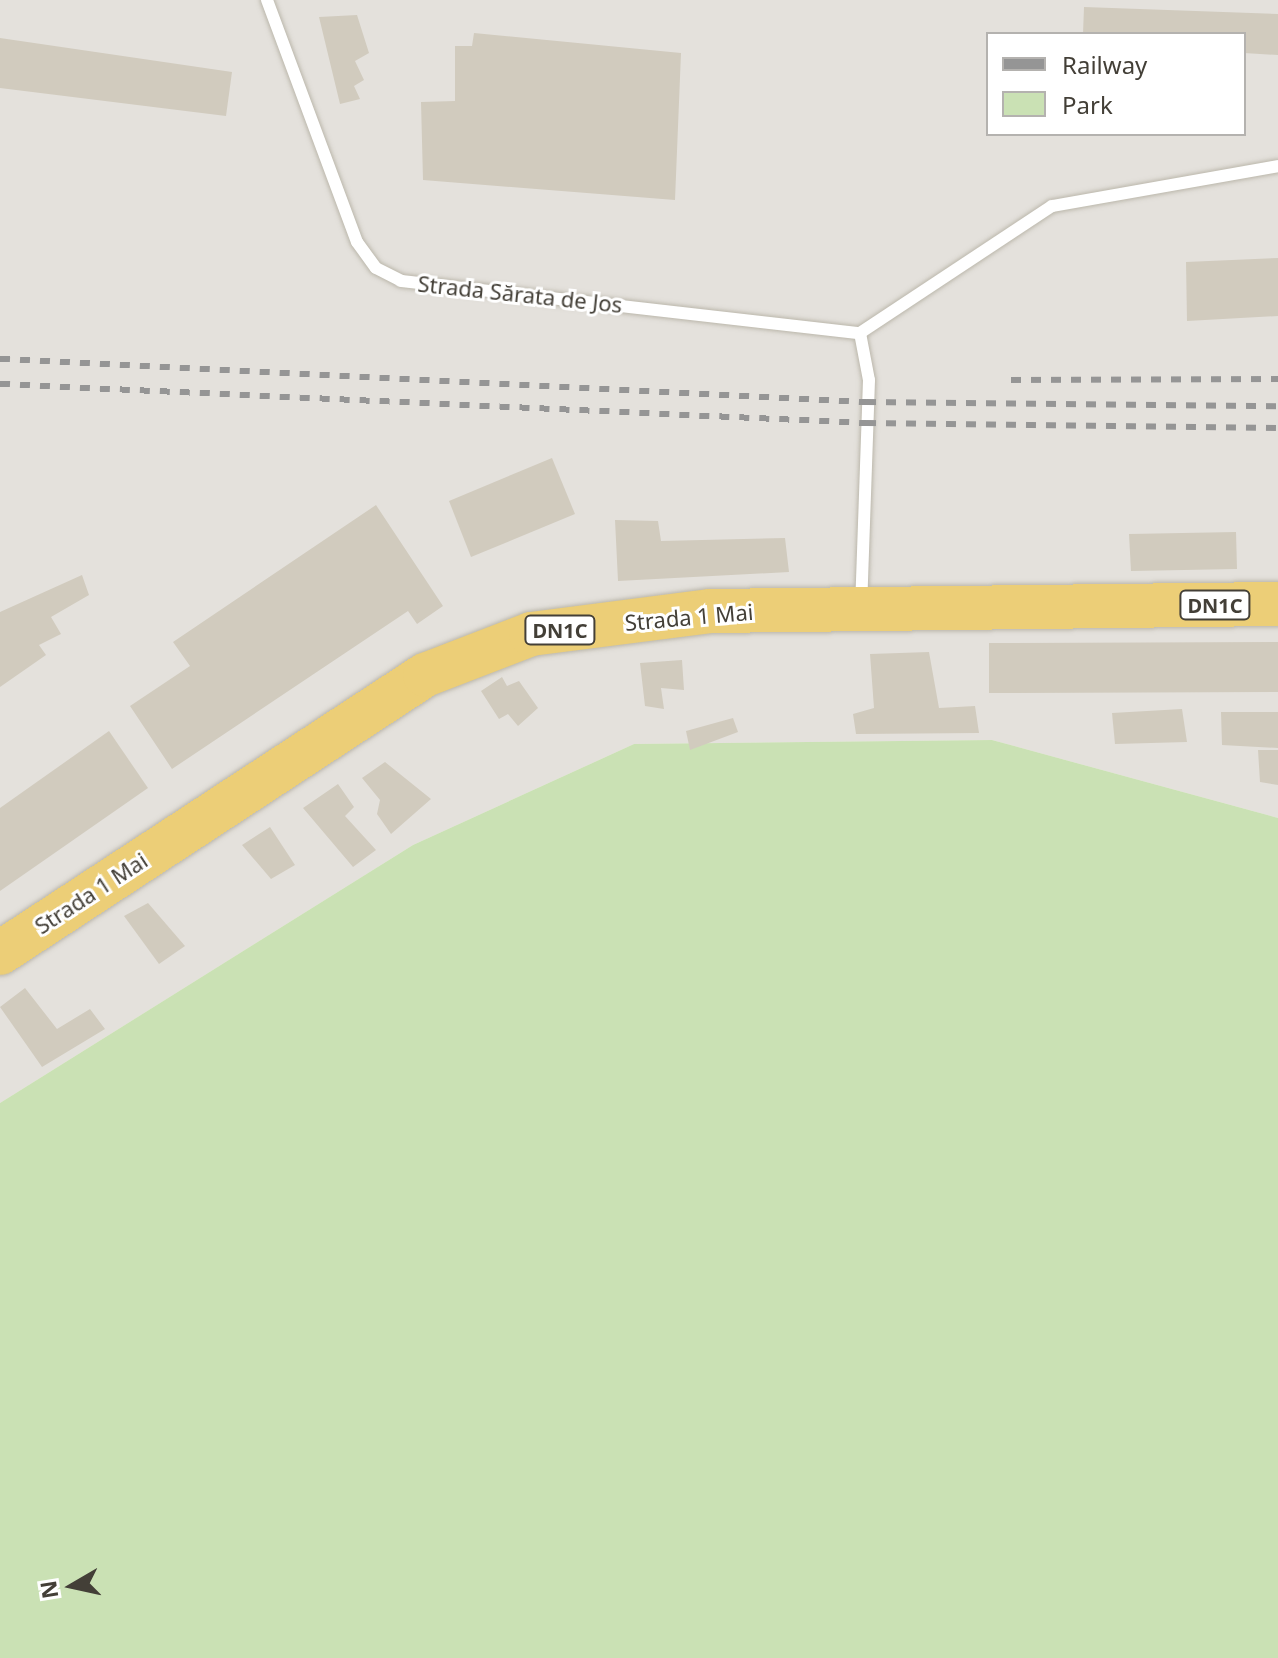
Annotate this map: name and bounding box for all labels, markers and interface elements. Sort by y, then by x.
legend [986,32,1246,136]
text: Railway [1062,48,1147,81]
text: Park [1062,88,1113,121]
street label: Strada Sărata de Jos [416,270,624,318]
road number: DN1C [1179,589,1251,621]
street label: Strada 1 Mai [624,598,754,636]
road number: DN1C [524,614,596,646]
street label: Strada 1 Mai [30,847,152,939]
north arrow [32,1546,112,1626]
text: N [32,1579,65,1601]

